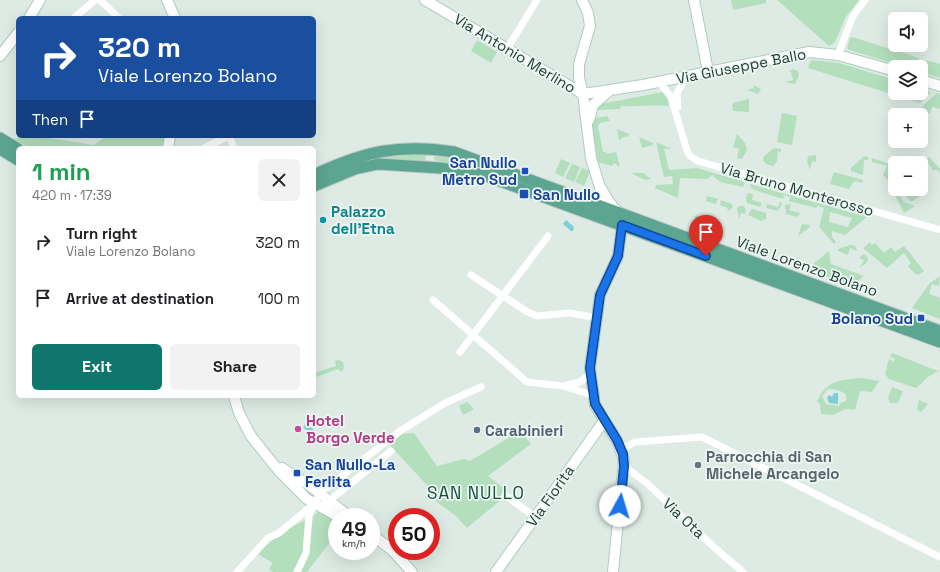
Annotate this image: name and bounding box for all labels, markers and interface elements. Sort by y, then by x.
street label: Via Antonio Merlino [451,9,579,97]
map controls [888,12,928,196]
button: sound [888,12,928,52]
text: 320 m [98,29,181,65]
icon: right [32,32,84,84]
street label: Via Giuseppe Ballo [674,44,808,88]
button: layers [888,60,928,100]
text: Viale Lorenzo Bolano [98,64,277,87]
icon: arrive [76,108,98,130]
button: + [888,108,928,148]
text: Then [32,110,68,129]
place label: San Nullo Metro Sud [442,153,517,189]
text: 1 min [32,156,91,187]
button: − [888,156,928,196]
street label: Via Bruno Monterosso [718,158,876,220]
button: close [258,159,300,201]
marker: San Nullo Metro Sud [520,166,530,176]
place label: San Nullo [533,185,600,204]
text: 420 m · 17:39 [32,187,112,204]
marker: San Nullo [518,188,530,200]
place label: Palazzo dell'Etna [331,202,395,238]
marker: Palazzo dell'Etna [318,215,328,225]
pin [689,215,723,256]
icon: arrive [695,221,717,243]
text: Turn right [66,224,137,243]
icon: right [32,231,54,253]
street label: Viale Lorenzo Bolano [734,232,880,300]
text: 320 m [256,233,300,252]
text: Viale Lorenzo Bolano [66,243,196,260]
icon: arrive [32,287,54,309]
text: Arrive at destination [66,289,214,308]
text: 100 m [258,289,300,308]
place label: Bolano Sud [831,309,913,328]
marker: Bolano Sud [916,313,926,323]
button: Exit [32,344,162,390]
button: Share [170,344,300,390]
place label: Hotel Borgo Verde [306,411,395,447]
place label: Carabinieri [485,421,563,440]
marker: Hotel Borgo Verde [293,424,303,434]
marker: Carabinieri [472,425,482,435]
place label: Parrocchia di San Michele Arcangelo [706,447,839,483]
place label: San Nullo-La Ferlita [305,455,396,491]
marker: Parrocchia di San Michele Arcangelo [693,460,703,470]
street label: Via Fiorita [522,461,578,531]
marker: San Nullo-La Ferlita [292,468,302,478]
district label: SAN NULLO [427,482,525,504]
position arrow [599,485,641,527]
street label: Via Ota [659,494,709,543]
speed limit sign: 50 [388,508,440,560]
text: 49 [341,516,367,542]
text: km/h [342,537,366,550]

